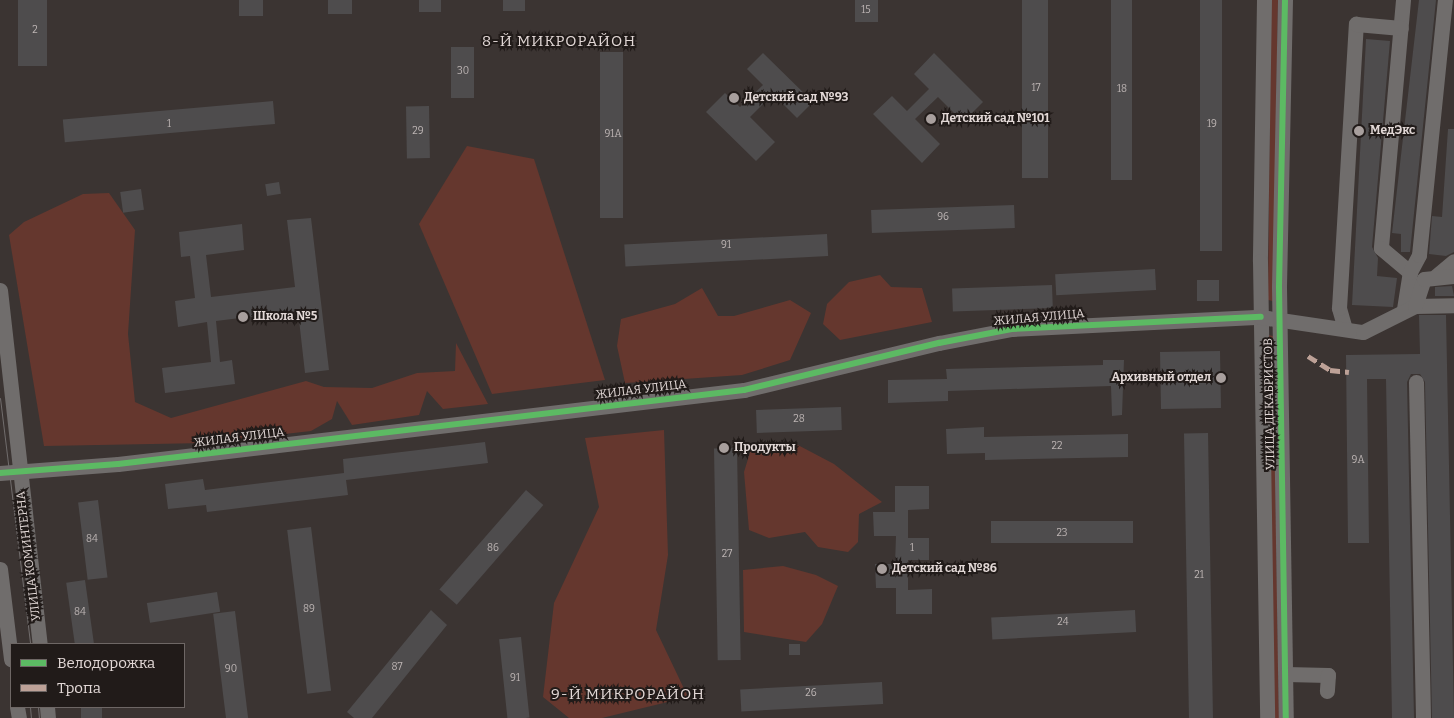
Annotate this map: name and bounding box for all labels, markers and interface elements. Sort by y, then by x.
house number: 15 [861,5,871,17]
house number: 2 [32,25,38,37]
district label: 8-Й МИКРОРАЙОН [480,33,638,51]
house number: 30 [457,66,469,78]
house number: 17 [1032,83,1040,95]
house number: 18 [1117,84,1127,96]
place label: Детский сад №93 [744,91,848,105]
marker: Детский сад №93 [728,92,740,104]
place label: Детский сад №101 [941,112,1050,126]
marker: Детский сад №101 [925,113,937,125]
house number: 1 [167,119,171,131]
house number: 19 [1207,119,1217,131]
marker: МедЭкс [1352,124,1366,138]
place label: МедЭкс [1370,124,1415,138]
house number: 29 [412,126,424,138]
house number: 91А [604,129,622,141]
house number: 96 [937,212,949,224]
house number: 91 [721,240,731,252]
street label: ЖИЛАЯ УЛИЦА [993,307,1085,329]
place label: Школа №5 [253,310,317,324]
marker: Школа №5 [237,311,249,323]
street label: УЛИЦА ДЕКАБРИСТОВ [1262,338,1278,470]
place label: Архивный отдел [1111,371,1211,385]
marker: Архивный отдел [1215,372,1227,384]
street label: ЖИЛАЯ УЛИЦА [595,377,687,403]
house number: 28 [793,414,805,426]
street label: ЖИЛАЯ УЛИЦА [193,425,285,451]
place label: Продукты [734,441,796,455]
house number: 22 [1052,441,1062,453]
marker: Продукты [718,442,730,454]
house number: 9А [1352,455,1364,467]
street label: УЛИЦА КОМИНТЕРНА [14,490,44,622]
house number: 23 [1056,528,1068,540]
house number: 84 [86,534,98,546]
house number: 86 [487,543,499,555]
house number: 1 [910,543,914,555]
house number: 27 [722,549,732,561]
place label: Детский сад №86 [892,562,997,576]
marker: Детский сад №86 [876,563,888,575]
house number: 21 [1194,570,1204,582]
house number: 89 [303,604,315,616]
house number: 84 [74,607,86,619]
house number: 24 [1057,617,1069,629]
legend [10,643,185,708]
text: Велодорожка [57,654,155,672]
house number: 87 [391,662,403,674]
house number: 90 [225,664,237,676]
house number: 91 [510,673,520,685]
text: Тропа [57,679,101,697]
district label: 9-Й МИКРОРАЙОН [549,686,707,704]
house number: 26 [805,688,817,700]

